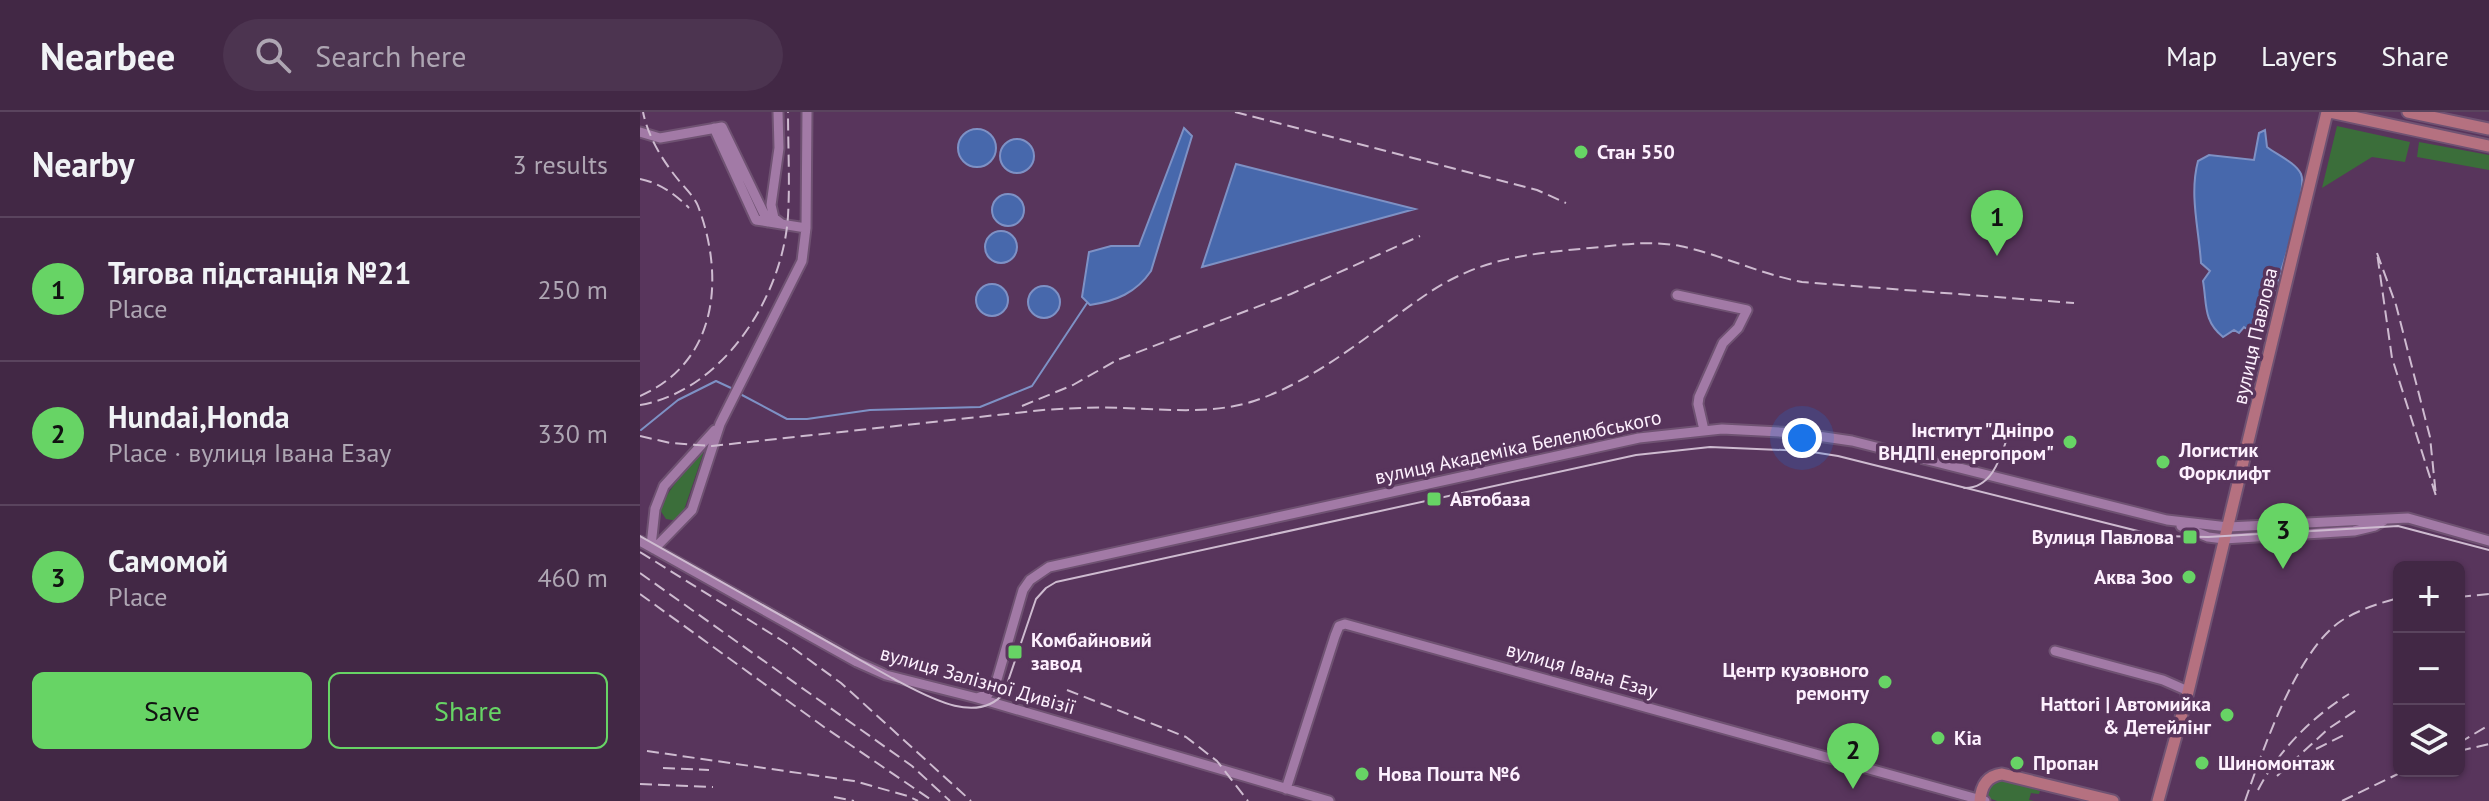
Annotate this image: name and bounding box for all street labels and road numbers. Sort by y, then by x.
street label: вулиця Павлова [2227,265,2283,407]
street label: вулиця Академіка Белелюбського [1372,404,1664,490]
street label: вулиця Івана Езау [1503,636,1661,704]
street label: вулиця Залізної Дивізії [877,640,1079,720]

